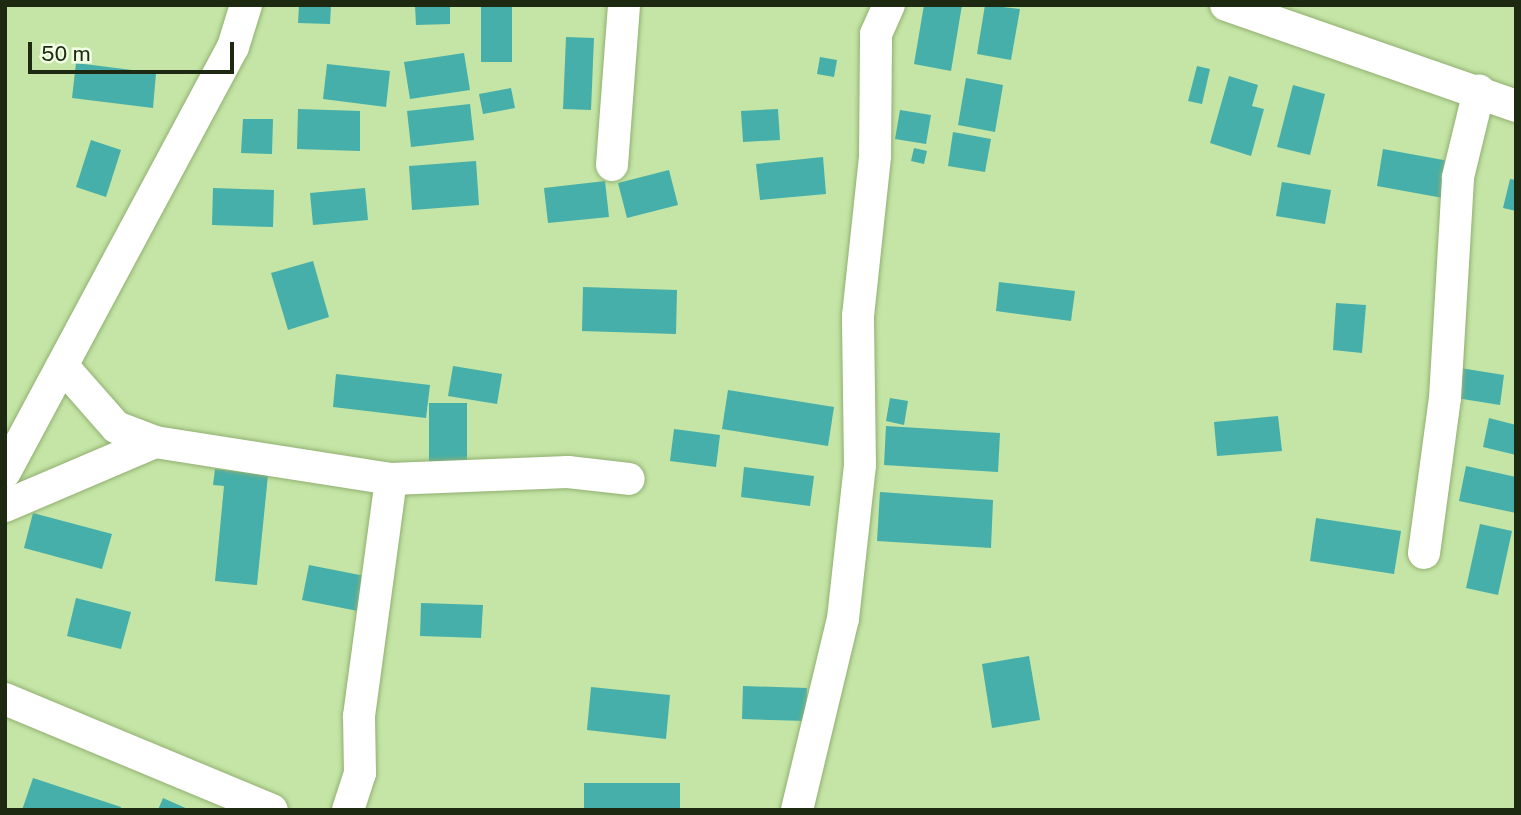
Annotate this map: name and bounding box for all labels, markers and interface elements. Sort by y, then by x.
scale bar [32,28,238,72]
text: 50 m [41,41,91,66]

